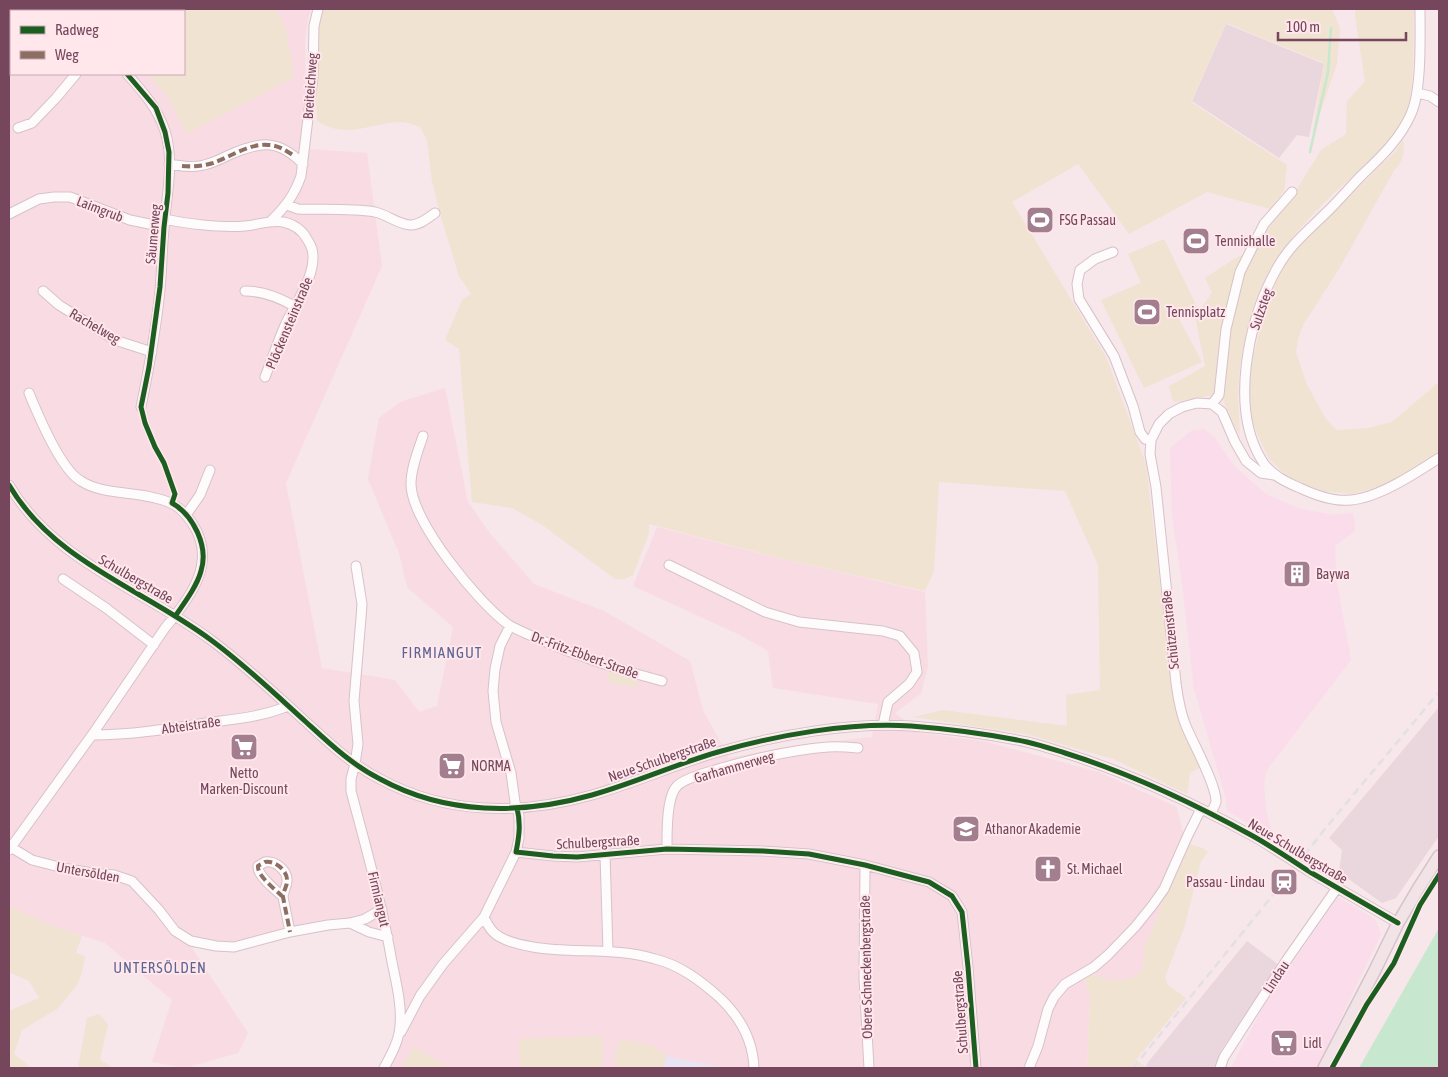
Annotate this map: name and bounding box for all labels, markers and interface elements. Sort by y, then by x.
legend [10,10,185,75]
scale bar [1278,10,1406,42]
text: 100 m [1286,18,1320,35]
text: Radweg [55,21,99,38]
text: Weg [55,46,79,63]
street label: Breiteichweg [300,52,320,120]
street label: Laimgrub [74,193,126,225]
street label: Säumerweg [142,203,164,265]
sports icon: FSG Passau [1025,205,1055,235]
place label: FSG Passau [1059,212,1116,228]
sports icon: Tennishalle [1181,226,1211,256]
place label: Tennishalle [1215,233,1275,249]
street label: Plöckensteinstraße [262,274,316,372]
street label: Sulzsteg [1246,286,1276,332]
sports icon: Tennisplatz [1132,297,1162,327]
place label: Tennisplatz [1166,304,1225,320]
street label: Rachelweg [67,305,123,347]
street label: Schulbergstraße [96,551,176,607]
building icon: Baywa [1282,559,1312,589]
place label: Baywa [1316,566,1350,582]
street label: Schützenstraße [1158,590,1182,670]
street label: Dr.-Fritz-Ebbert-Straße [529,628,641,682]
district label: FIRMIANGUT [402,644,482,661]
street label: Abteistraße [161,713,221,737]
supermarket icon: Netto Marken-Discount [229,732,259,762]
street label: Neue Schulbergstraße [606,733,718,785]
street label: Garhammerweg [692,748,776,786]
supermarket icon: NORMA [437,751,467,781]
place label: NORMA [471,758,511,774]
place label: Netto Marken-Discount [200,765,288,797]
school or university icon: Athanor Akademie [951,814,981,844]
street label: Neue Schulbergstraße [1245,815,1351,887]
place label: Athanor Akademie [985,821,1081,837]
street label: Schulbergstraße [556,832,640,852]
church icon: St. Michael [1033,854,1063,884]
street label: Untersölden [55,859,121,885]
place label: St. Michael [1067,861,1123,877]
station icon: Passau - Lindau [1269,867,1299,897]
street label: Firmiangut [365,870,393,928]
place label: Passau - Lindau [1186,874,1265,890]
street label: Obere Schneckenbergstraße [857,895,875,1039]
street label: Lindau [1260,958,1292,996]
district label: UNTERSÖLDEN [113,959,207,976]
street label: Schulbergstraße [949,970,971,1054]
supermarket icon: Lidl [1269,1028,1299,1058]
place label: Lidl [1303,1035,1322,1051]

